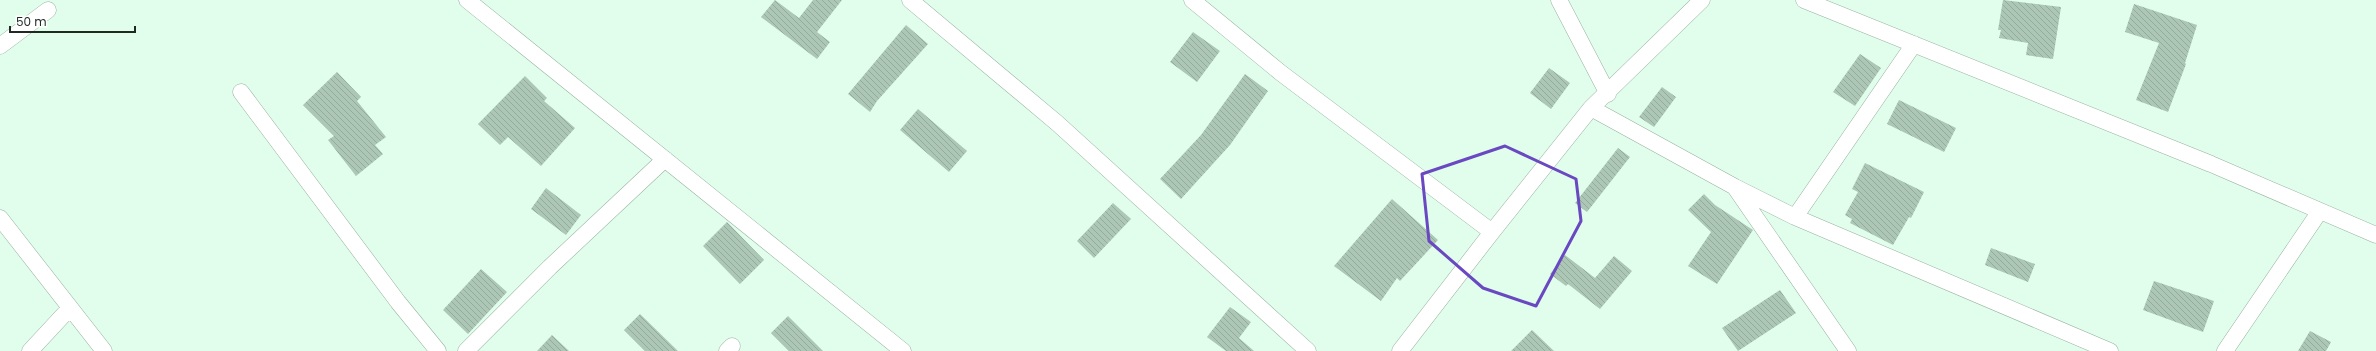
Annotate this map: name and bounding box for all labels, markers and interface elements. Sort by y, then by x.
scale bar [10,8,135,34]
text: 50 m [16,13,47,30]

